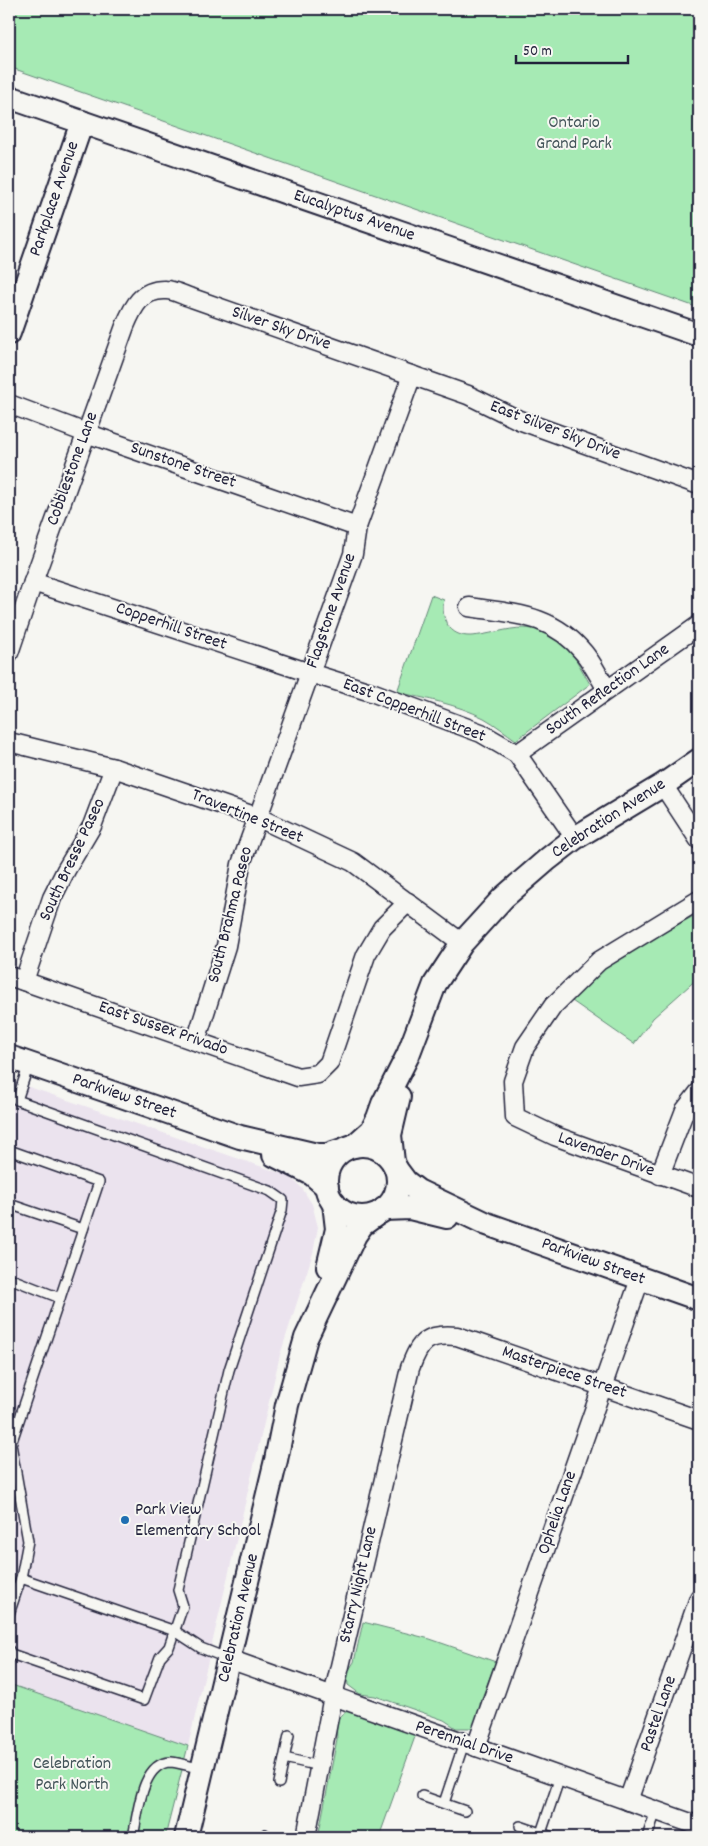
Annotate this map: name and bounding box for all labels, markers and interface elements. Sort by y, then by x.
scale bar [516,32,628,64]
text: 50 m [523,41,552,63]
park label: Ontario Grand Park [536,111,612,157]
street label: Parkplace Avenue [24,138,86,260]
street label: Eucalyptus Avenue [290,184,418,248]
street label: Silver Sky Drive [228,300,334,358]
street label: East Silver Sky Drive [486,395,624,467]
street label: Cobblestone Lane [41,409,105,529]
street label: Sunstone Street [127,436,240,496]
street label: Flagstone Avenue [301,550,363,672]
street label: Copperhill Street [112,596,230,658]
street label: South Reflection Lane [541,638,675,742]
street label: East Copperhill Street [339,672,489,750]
street label: Celebration Avenue [547,773,671,865]
street label: Travertine Street [187,783,307,851]
street label: South Bresse Paseo [34,794,112,926]
street label: South Brahma Paseo [202,844,260,986]
street label: East Sussex Privado [95,995,231,1063]
street label: Parkview Street [68,1067,180,1127]
street label: Lavender Drive [554,1126,658,1184]
street label: Parkview Street [538,1232,649,1292]
street label: Masterpiece Street [498,1340,630,1406]
street label: Ophelia Lane [532,1468,584,1558]
place label: Park View Elementary School [135,1498,262,1544]
marker: Park View Elementary School [119,1514,131,1526]
street label: Starry Night Lane [333,1524,385,1646]
street label: Celebration Avenue [212,1551,266,1685]
street label: Pastel Lane [634,1672,684,1756]
street label: Perennial Drive [412,1715,516,1771]
park label: Celebration Park North [33,1752,111,1798]

